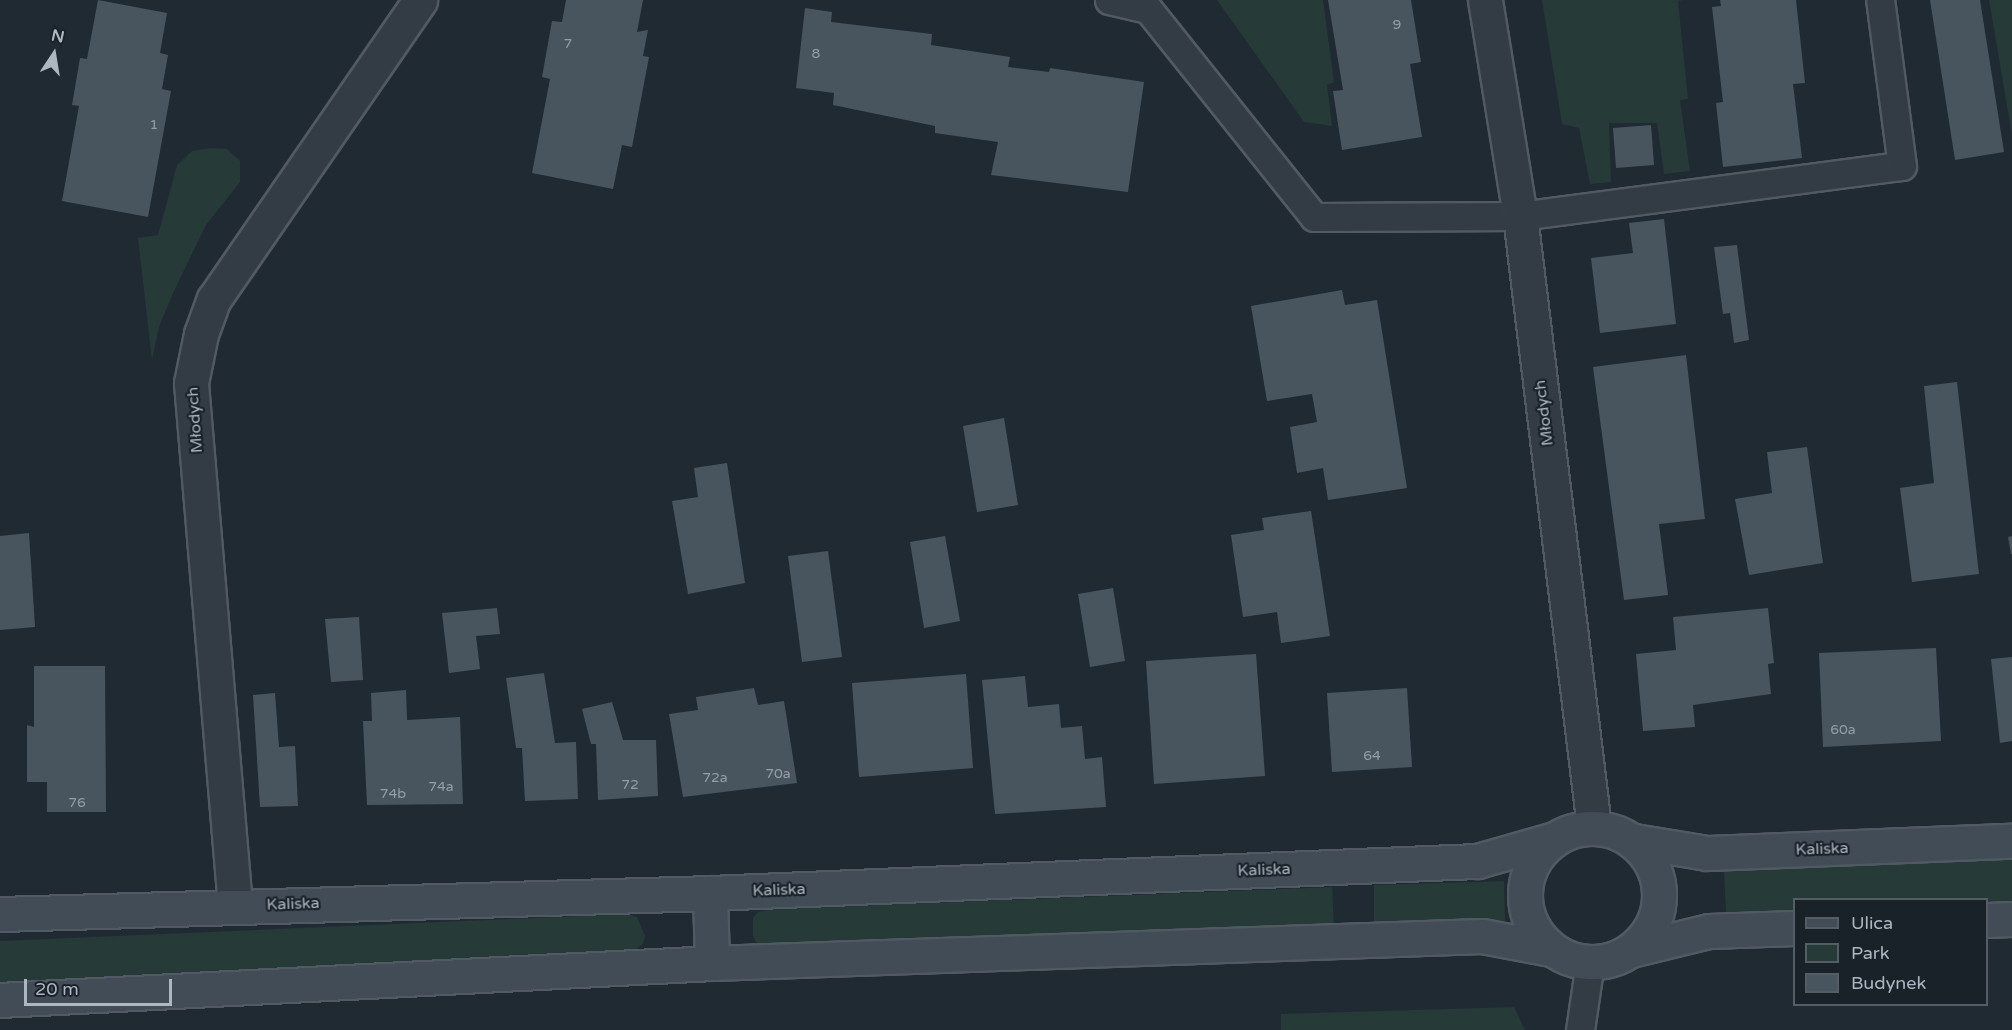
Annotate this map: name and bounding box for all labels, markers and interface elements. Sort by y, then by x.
house number: 9 [1393,17,1401,33]
north arrow [24,24,84,84]
text: N [49,25,66,48]
house number: 7 [564,36,572,52]
house number: 8 [812,46,820,62]
house number: 1 [150,117,158,133]
street label: Młodych [1530,379,1558,447]
street label: Młodych [183,386,207,454]
house number: 60a [1830,722,1856,738]
house number: 64 [1363,748,1381,764]
house number: 70a [765,766,791,782]
house number: 72a [702,770,728,786]
house number: 72 [621,777,639,793]
house number: 74a [428,779,454,795]
house number: 74b [380,786,406,802]
house number: 76 [68,795,86,811]
street label: Kaliska [1795,838,1849,860]
street label: Kaliska [1237,859,1291,881]
street label: Kaliska [752,879,806,901]
street label: Kaliska [266,893,320,915]
legend [1793,898,1988,1006]
text: Ulica [1851,912,1893,934]
text: Park [1851,942,1889,964]
scale bar [27,967,176,1005]
text: Budynek [1851,972,1926,994]
text: 20 m [35,978,79,1000]

